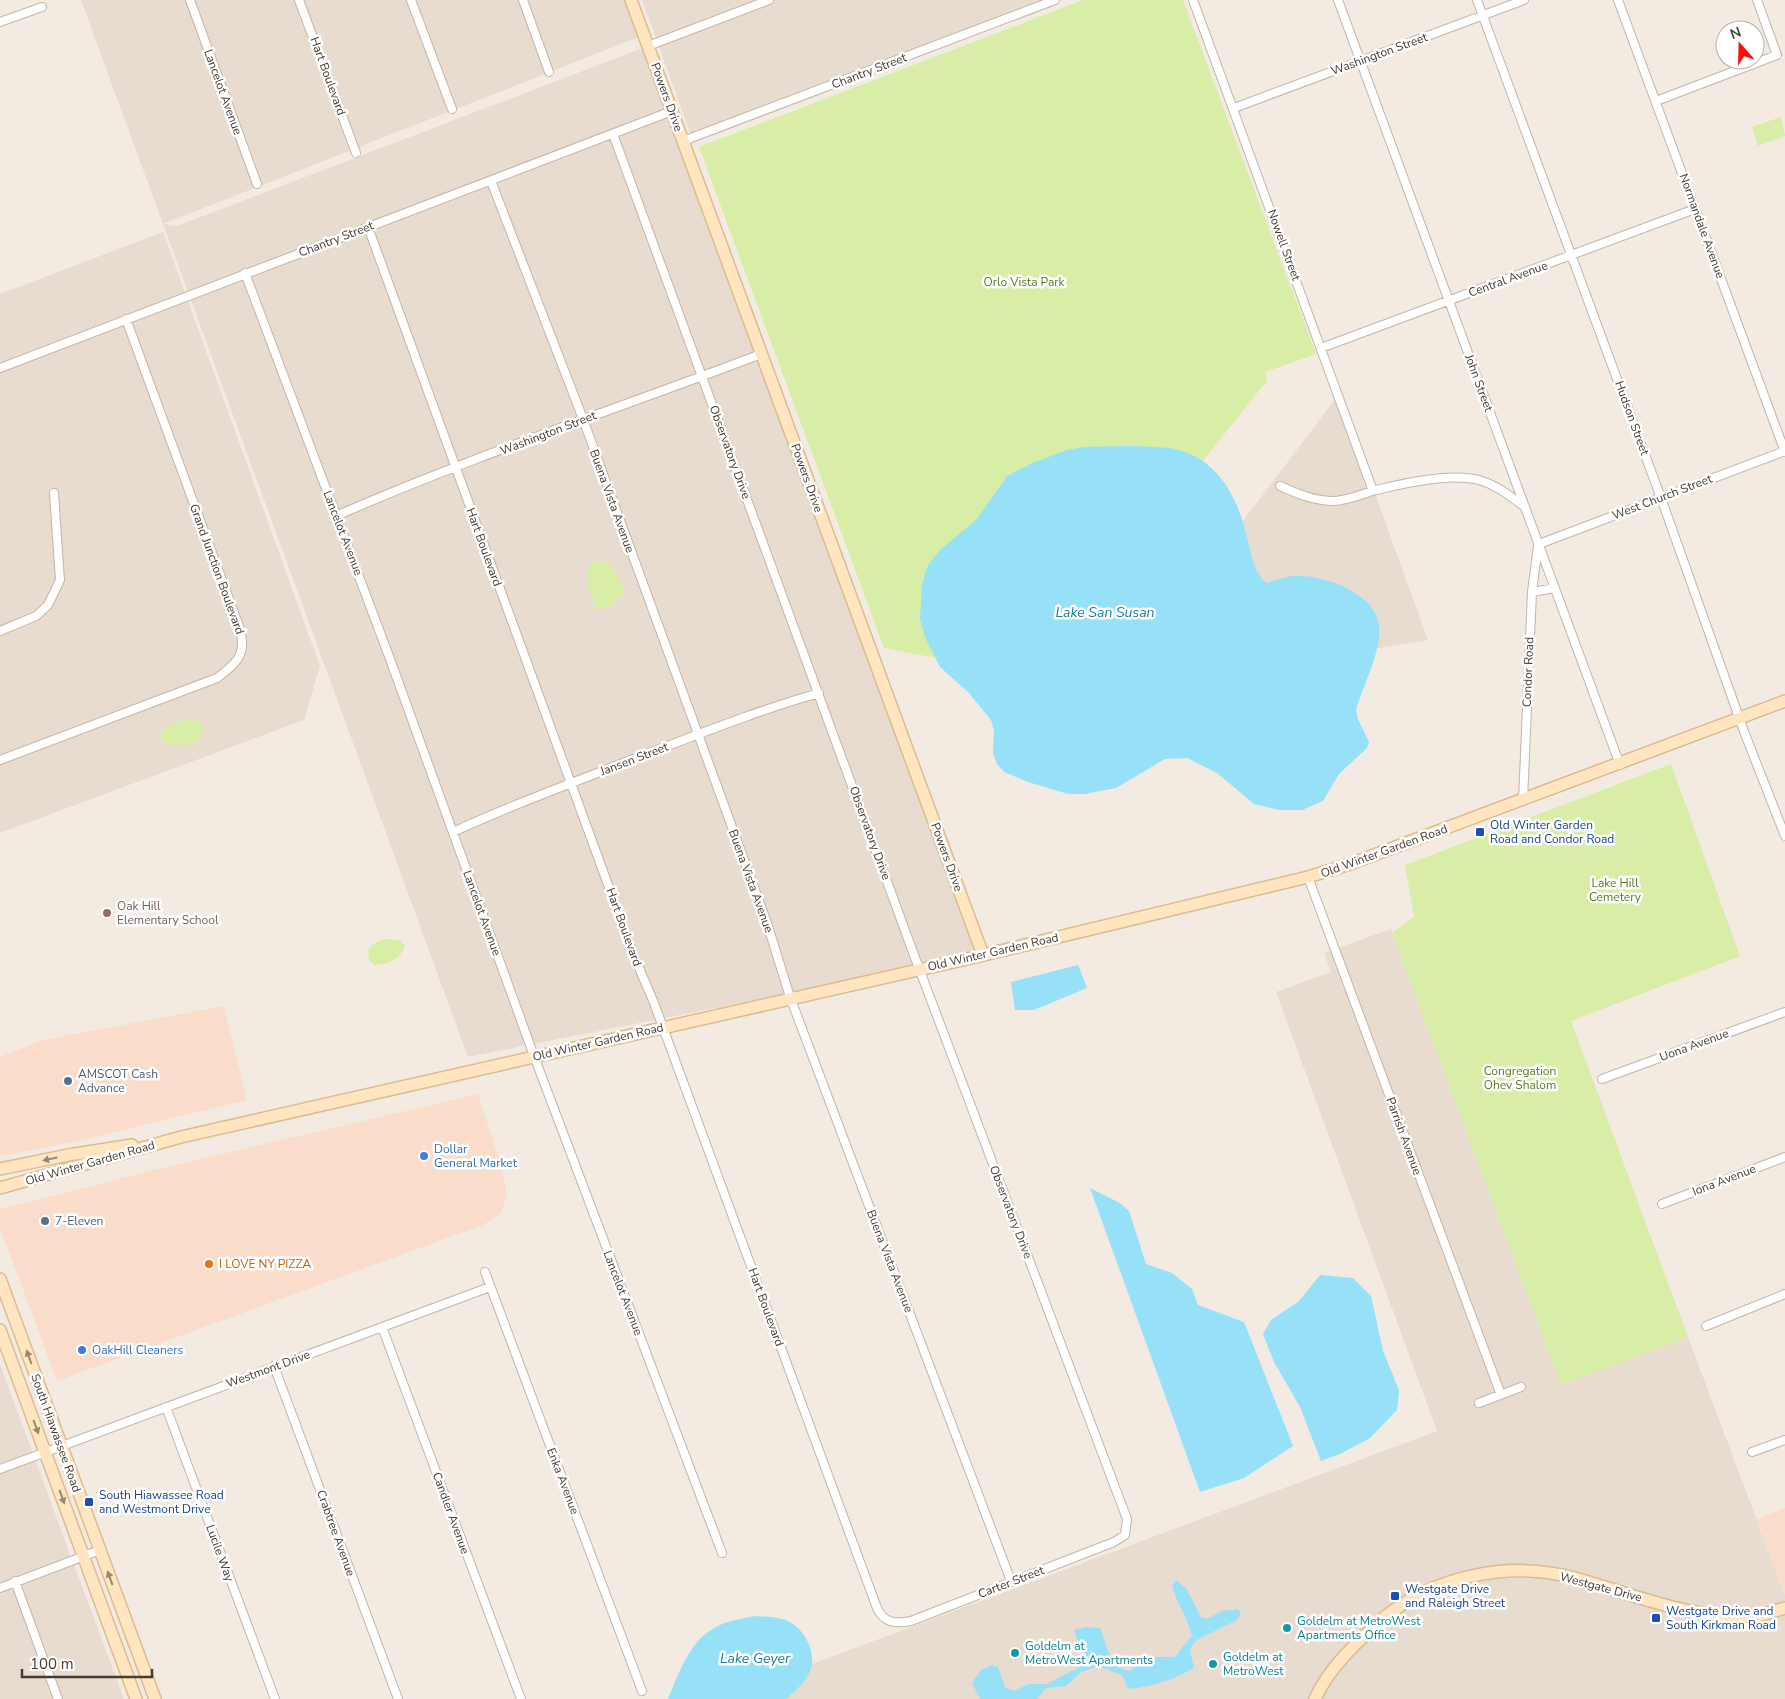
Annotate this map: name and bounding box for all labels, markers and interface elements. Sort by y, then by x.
north arrow [1715,20,1765,70]
text: N [1728,23,1744,44]
street label: Washington Street [1329,29,1430,79]
street label: Hart Boulevard [306,35,350,117]
street label: Lancelot Avenue [200,47,246,137]
street label: Chantry Street [829,49,909,93]
street label: Powers Drive [647,61,687,133]
street label: Normandale Avenue [1676,171,1728,281]
street label: Nowell Street [1264,207,1305,284]
street label: Chantry Street [296,217,376,261]
street label: Central Avenue [1466,257,1550,301]
park label: Orlo Vista Park [983,274,1066,290]
street label: John Street [1461,351,1497,415]
street label: Hudson Street [1611,379,1653,458]
street label: Observatory Drive [706,403,754,501]
street label: Washington Street [498,407,599,459]
street label: Powers Drive [787,442,827,514]
street label: Buena Vista Avenue [586,447,638,555]
street label: West Church Street [1610,470,1715,523]
street label: Lancelot Avenue [319,488,367,578]
street label: Grand Junction Boulevard [186,502,248,636]
street label: Hart Boulevard [462,506,506,588]
water label: Lake San Susan [1055,603,1155,622]
street label: Condor Road [1519,637,1537,707]
street label: Jansen Street [597,738,671,780]
street label: Observatory Drive [846,784,894,882]
place label: Old Winter Garden Road and Condor Road [1490,817,1614,847]
street label: Powers Drive [927,821,967,893]
street label: Old Winter Garden Road [1318,821,1450,881]
marker: Old Winter Garden Road and Condor Road [1474,826,1486,838]
street label: Buena Vista Avenue [725,827,777,935]
street label: Lancelot Avenue [459,868,505,958]
park label: Lake Hill Cemetery [1589,875,1642,905]
street label: Hart Boulevard [602,886,646,968]
place label: Oak Hill Elementary School [117,898,219,928]
marker: Oak Hill Elementary School [101,907,113,919]
street label: Old Winter Garden Road [926,929,1060,975]
street label: Old Winter Garden Road [531,1019,665,1065]
street label: Uona Avenue [1657,1025,1731,1065]
park label: Congregation Ohev Shalom [1484,1063,1556,1093]
place label: AMSCOT Cash Advance [78,1066,158,1096]
marker: AMSCOT Cash Advance [62,1075,74,1087]
street label: Parrish Avenue [1383,1095,1425,1177]
street label: Old Winter Garden Road [23,1137,157,1189]
place label: Dollar General Market [434,1141,518,1171]
marker: Dollar General Market [418,1150,430,1162]
one-way arrow [42,1155,58,1163]
street label: Iona Avenue [1690,1161,1758,1199]
street label: Observatory Drive [986,1163,1036,1261]
street label: Buena Vista Avenue [863,1207,917,1315]
place label: 7-Eleven [55,1213,103,1229]
marker: 7-Eleven [39,1215,51,1227]
street label: Lancelot Avenue [599,1248,647,1338]
place label: I LOVE NY PIZZA [219,1256,311,1272]
marker: I LOVE NY PIZZA [203,1258,215,1270]
street label: Hart Boulevard [744,1266,788,1348]
place label: OakHill Cleaners [92,1342,183,1358]
marker: OakHill Cleaners [76,1344,88,1356]
street label: Westmont Drive [224,1346,312,1392]
one-way arrow [25,1349,33,1364]
street label: South Hiawassee Road [27,1372,85,1494]
one-way arrow [32,1420,40,1435]
street label: Enka Avenue [543,1445,583,1517]
street label: Candler Avenue [429,1470,473,1556]
place label: South Hiawassee Road and Westmont Drive [99,1487,224,1517]
street label: Crabtree Avenue [313,1488,359,1578]
one-way arrow [58,1490,66,1505]
marker: South Hiawassee Road and Westmont Drive [83,1496,95,1508]
street label: Lucile Way [202,1522,238,1584]
street label: Carter Street [976,1562,1047,1602]
street label: Westgate Drive [1558,1568,1644,1606]
one-way arrow [106,1570,114,1585]
place label: Westgate Drive and Raleigh Street [1405,1581,1506,1611]
marker: Westgate Drive and Raleigh Street [1389,1590,1401,1602]
place label: Westgate Drive and South Kirkman Road [1666,1603,1776,1633]
marker: Westgate Drive and South Kirkman Road [1650,1612,1662,1624]
place label: Goldelm at MetroWest Apartments Office [1297,1613,1421,1643]
marker: Goldelm at MetroWest Apartments Office [1281,1622,1293,1634]
place label: Goldelm at MetroWest Apartments [1025,1638,1153,1668]
scale bar [22,1646,152,1678]
marker: Goldelm at MetroWest Apartments [1009,1647,1021,1659]
water label: Lake Geyer [720,1649,791,1668]
place label: Goldelm at MetroWest [1223,1649,1284,1679]
text: 100 m [30,1654,74,1674]
marker: Goldelm at MetroWest [1207,1658,1219,1670]

